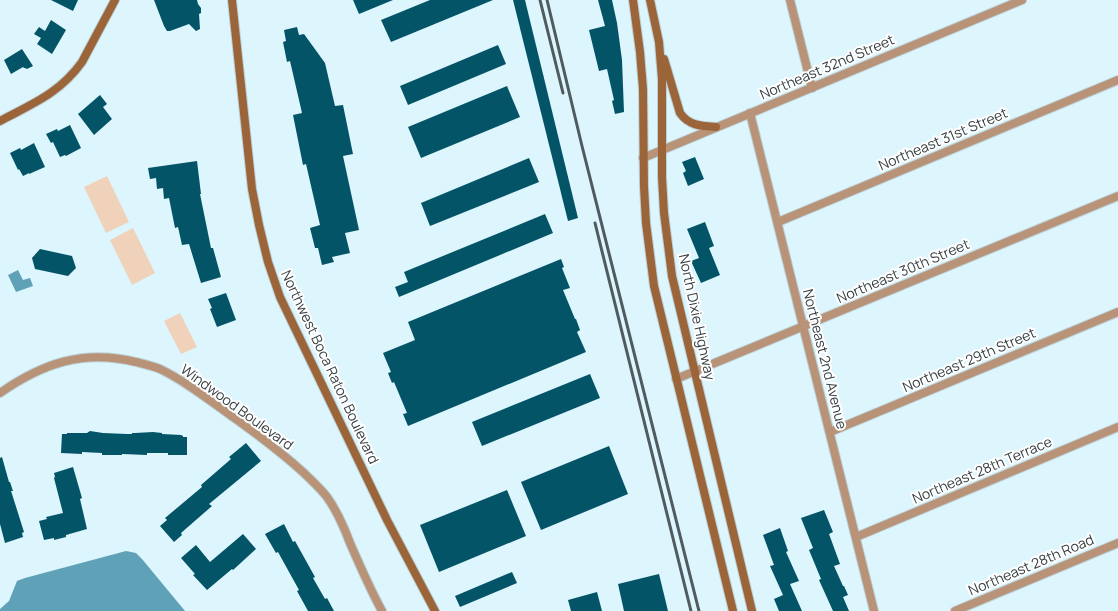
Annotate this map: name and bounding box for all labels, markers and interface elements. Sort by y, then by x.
street label: Northeast 32nd Street [757,29,897,104]
street label: Northeast 31st Street [875,103,1011,174]
street label: Northeast 30th Street [833,234,972,307]
street label: North Dixie Highway [675,252,720,382]
street label: Northwest Boca Raton Boulevard [277,267,384,467]
street label: Northeast 2nd Avenue [799,287,852,431]
street label: Northeast 29th Street [899,323,1039,396]
street label: Windwood Boulevard [177,359,297,454]
street label: Northeast 28th Terrace [909,431,1055,508]
street label: Northeast 28th Road [965,530,1096,600]

